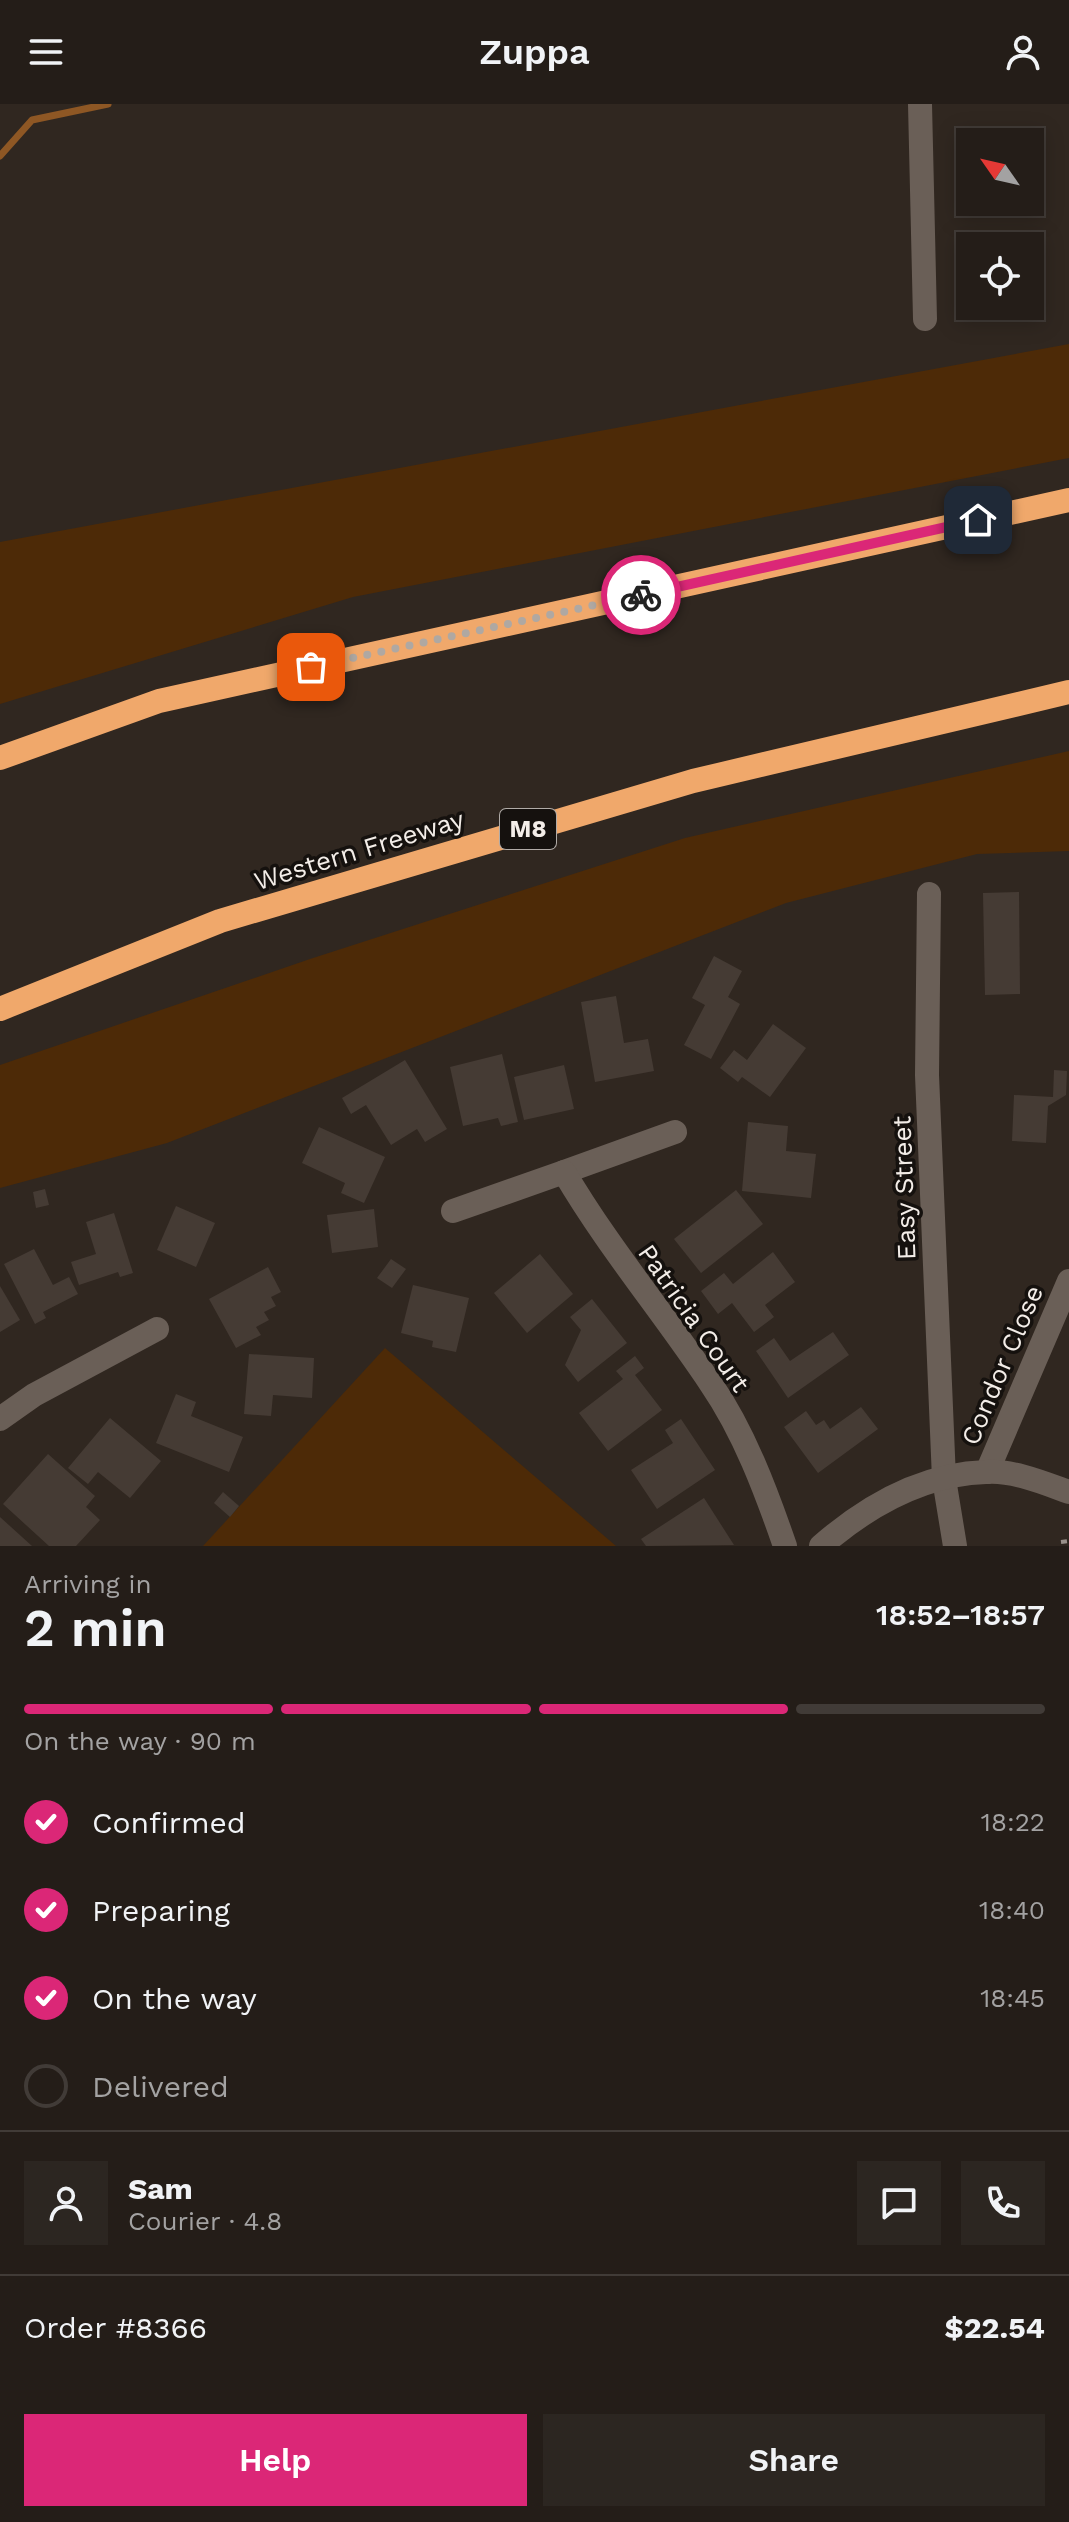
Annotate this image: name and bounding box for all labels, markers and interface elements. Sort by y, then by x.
icon: menu [24,30,68,74]
icon: person [1001,30,1045,74]
text: Zuppa [479,31,590,73]
north arrow [956,128,1044,216]
map controls [956,128,1044,320]
button: locate [956,232,1044,320]
pin [944,486,1012,554]
icon: home [956,498,1000,542]
courier [601,555,681,635]
icon: bike [619,573,663,617]
pin [277,633,345,701]
icon: bag [289,645,333,689]
street label: Western Freeway [250,804,468,896]
road number: M8 [500,809,556,849]
street label: Easy Street [886,1115,922,1261]
street label: Patricia Court [632,1238,756,1398]
street label: Condor Close [955,1281,1049,1449]
text: Arriving in [24,1569,152,1599]
text: 18:52–18:57 [876,1597,1045,1632]
text: 2 min [24,1598,167,1659]
text: On the way · 90 m [24,1726,256,1756]
icon: check [24,1800,68,1844]
text: Confirmed [92,1805,246,1840]
text: 18:22 [981,1807,1045,1837]
icon: check [24,1888,68,1932]
text: Preparing [92,1893,230,1928]
text: 18:40 [979,1895,1045,1925]
icon: check [24,1976,68,2020]
text: On the way [92,1981,257,2016]
text: 18:45 [980,1983,1045,2013]
text: Delivered [92,2069,229,2104]
button: person [24,2161,108,2245]
button: chat [857,2161,941,2245]
button: phone [961,2161,1045,2245]
text: Sam [128,2171,193,2206]
text: Courier · 4.8 [128,2206,282,2236]
text: Order #8366 [24,2310,207,2345]
text: $22.54 [944,2310,1045,2345]
button: Help [24,2414,527,2506]
button: Share [543,2414,1045,2506]

